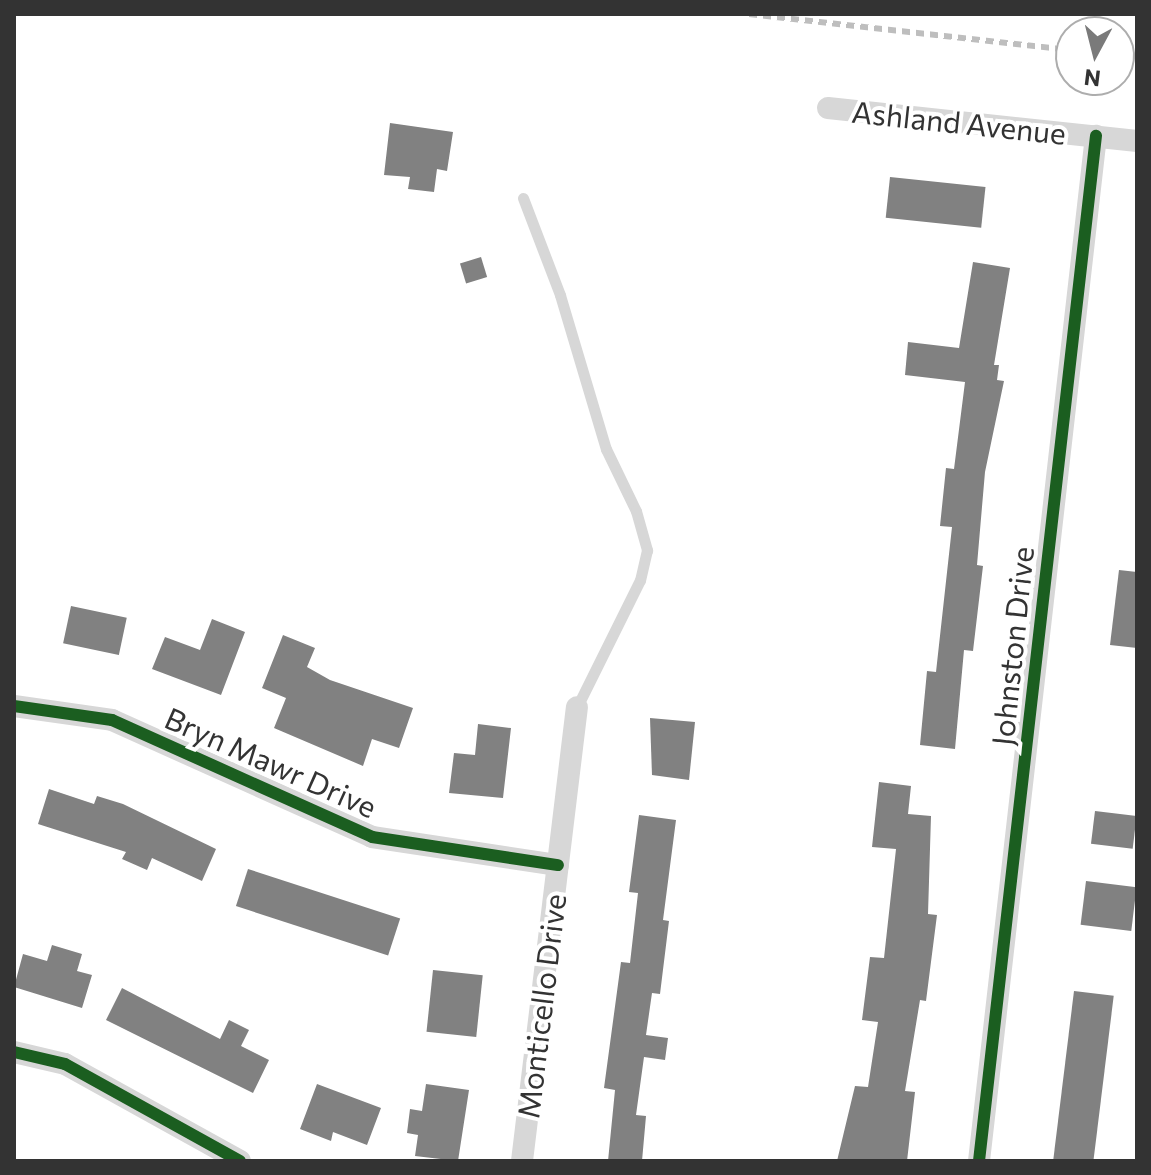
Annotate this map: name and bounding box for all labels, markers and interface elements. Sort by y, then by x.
north arrow [1055,16,1135,96]
text: N [1082,64,1102,93]
street label: Ashland Avenue [850,93,1068,151]
street label: Johnston Drive [984,545,1040,747]
street label: Bryn Mawr Drive [160,699,382,825]
street label: Monticello Drive [509,892,573,1120]

